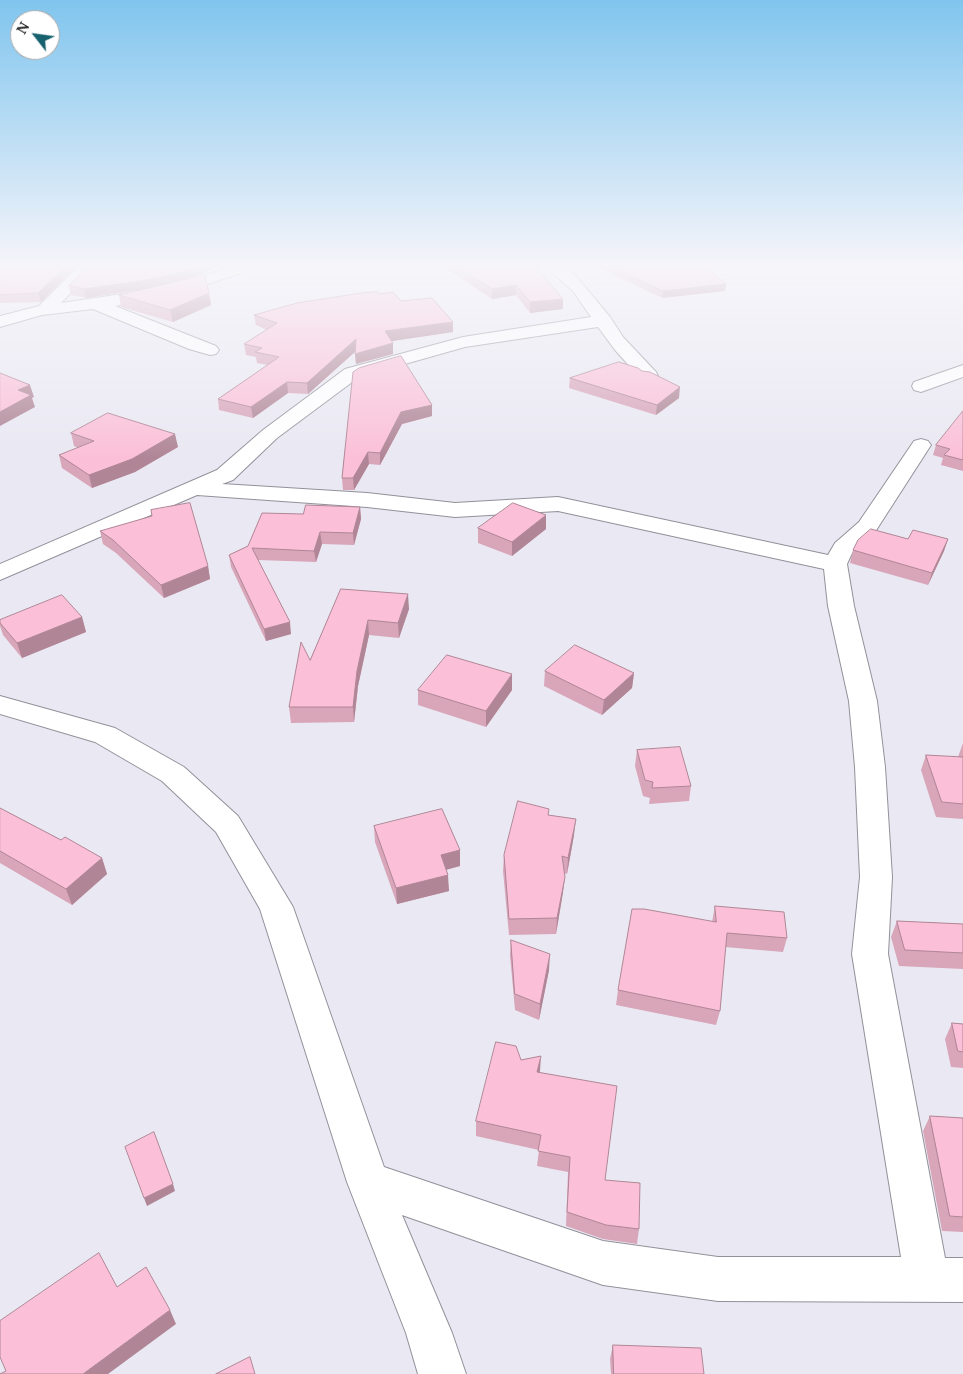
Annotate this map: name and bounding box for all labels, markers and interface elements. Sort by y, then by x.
north arrow [10,10,60,60]
text: N [11,18,33,37]

